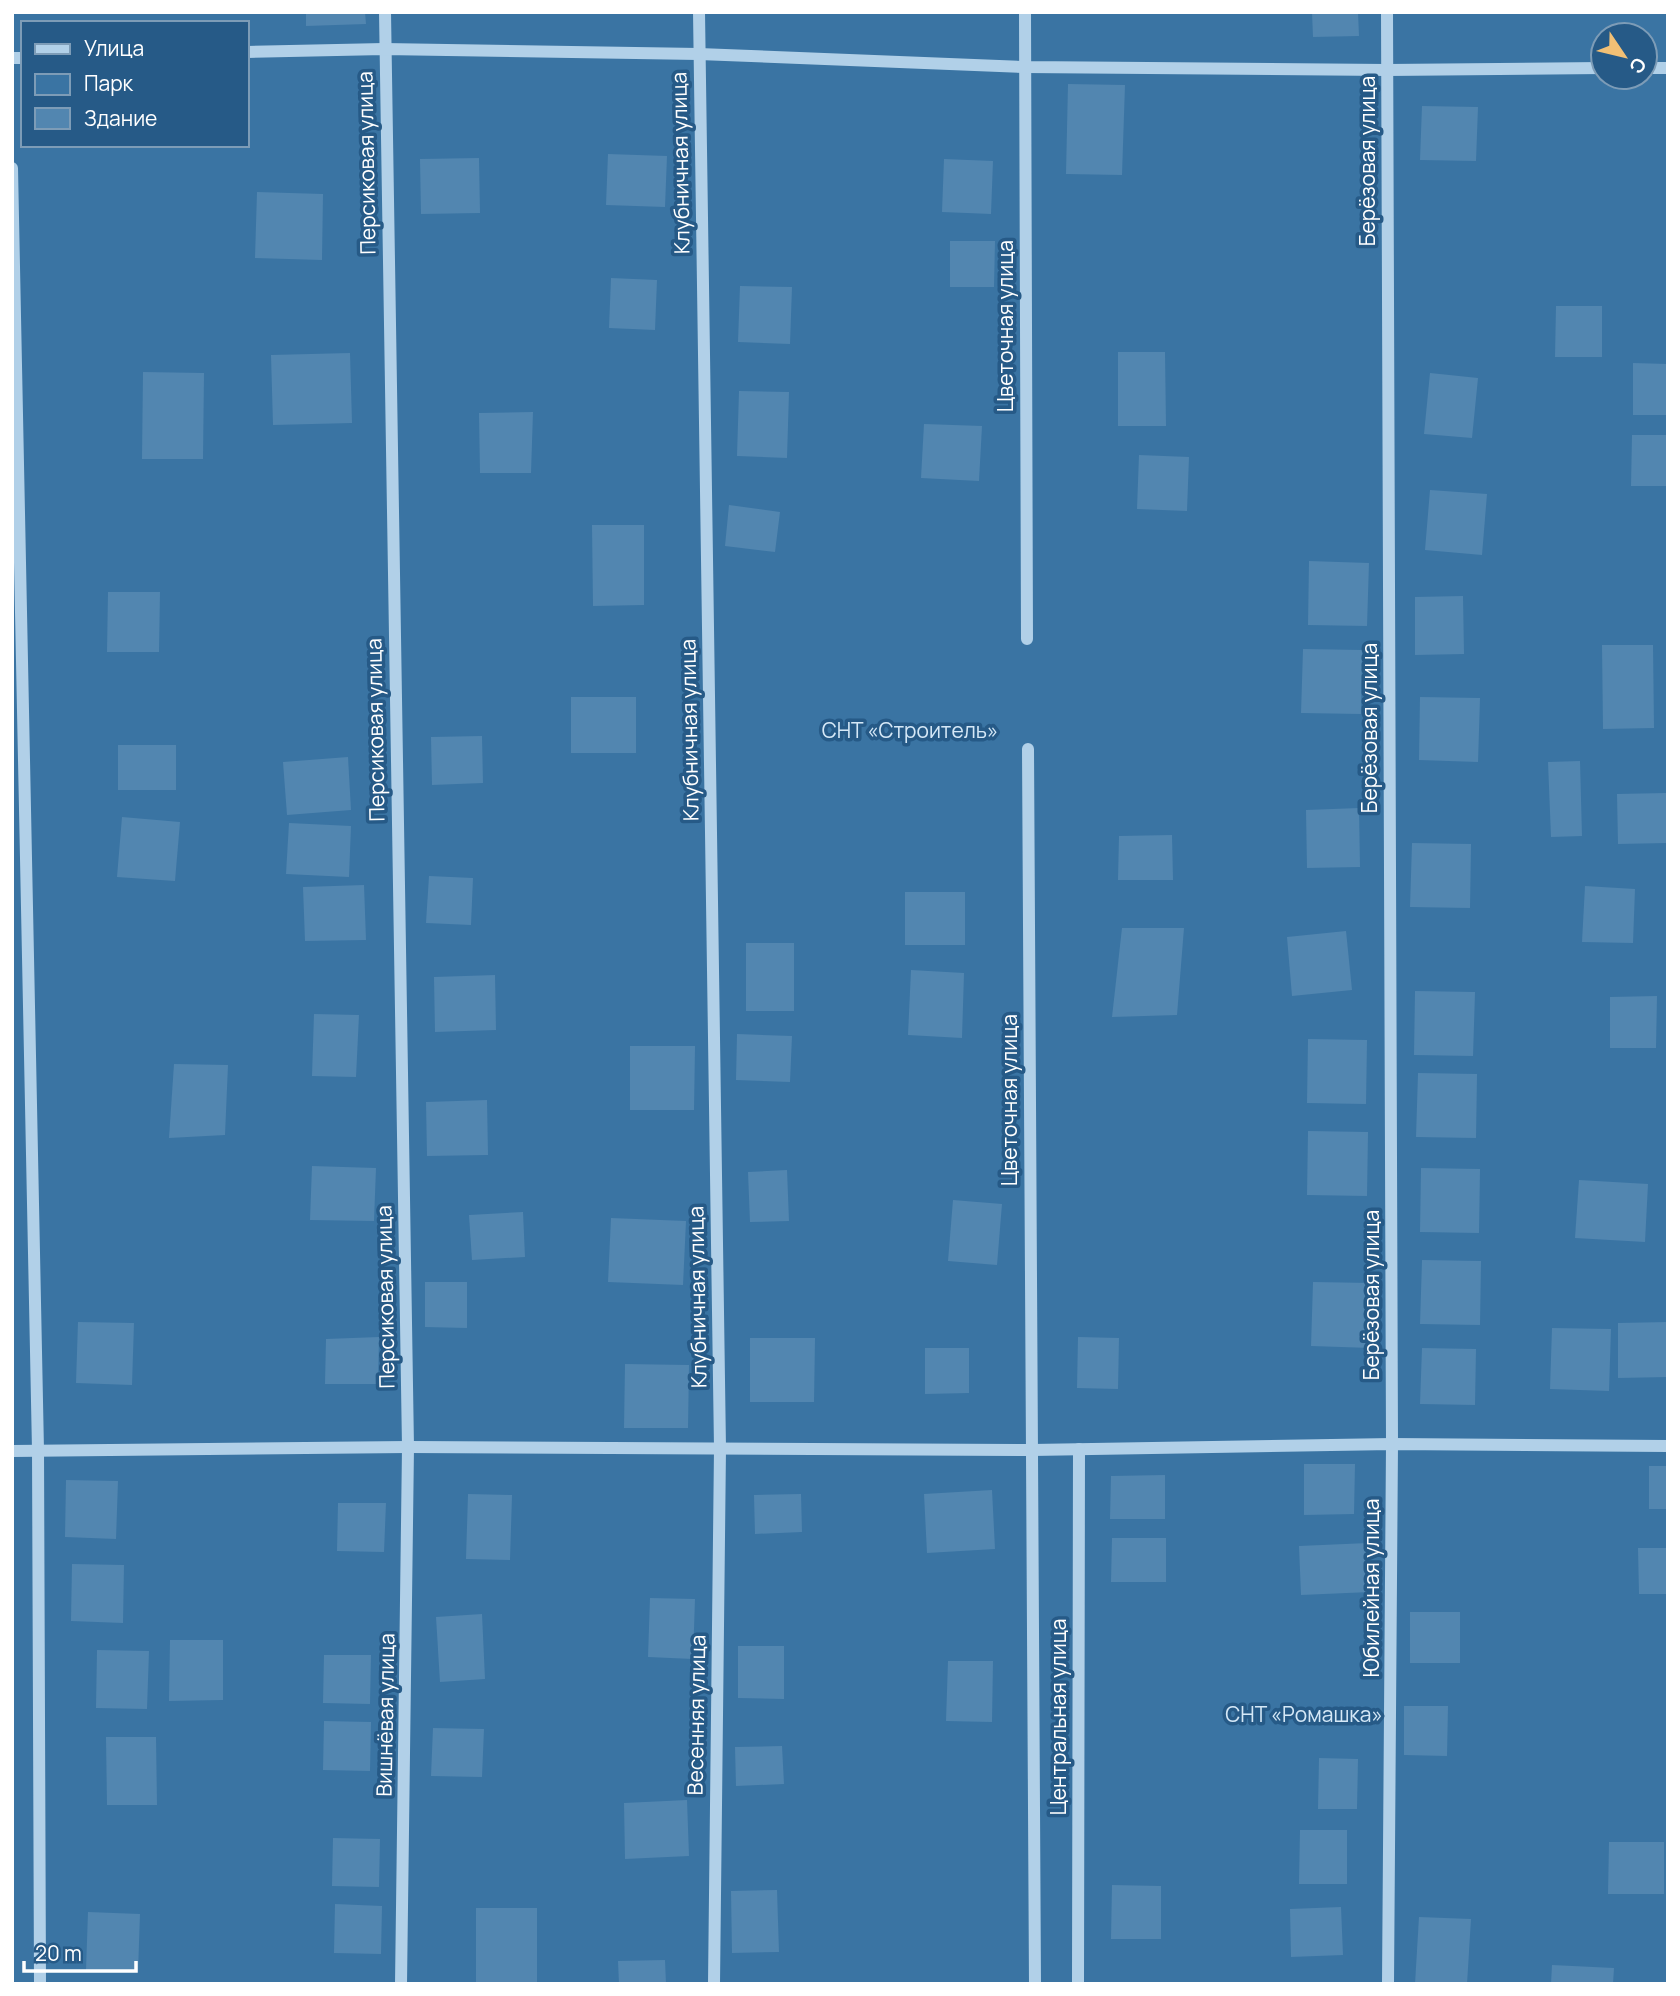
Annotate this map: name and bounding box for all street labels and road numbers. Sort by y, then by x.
street label: Персиковая улица [350,71,382,255]
street label: Клубничная улица [664,72,696,254]
street label: Берёзовая улица [1353,76,1381,246]
street label: Цветочная улица [991,240,1019,412]
street label: Персиковая улица [359,638,391,822]
street label: Клубничная улица [673,639,705,821]
street label: Берёзовая улица [1355,643,1383,813]
street label: Цветочная улица [995,1014,1023,1186]
street label: Персиковая улица [369,1205,401,1389]
street label: Клубничная улица [681,1206,713,1388]
street label: Берёзовая улица [1357,1210,1385,1380]
street label: Юбилейная улица [1357,1499,1385,1677]
street label: Центральная улица [1044,1619,1072,1815]
street label: Вишнёвая улица [370,1633,400,1797]
street label: Весенняя улица [681,1634,711,1796]

